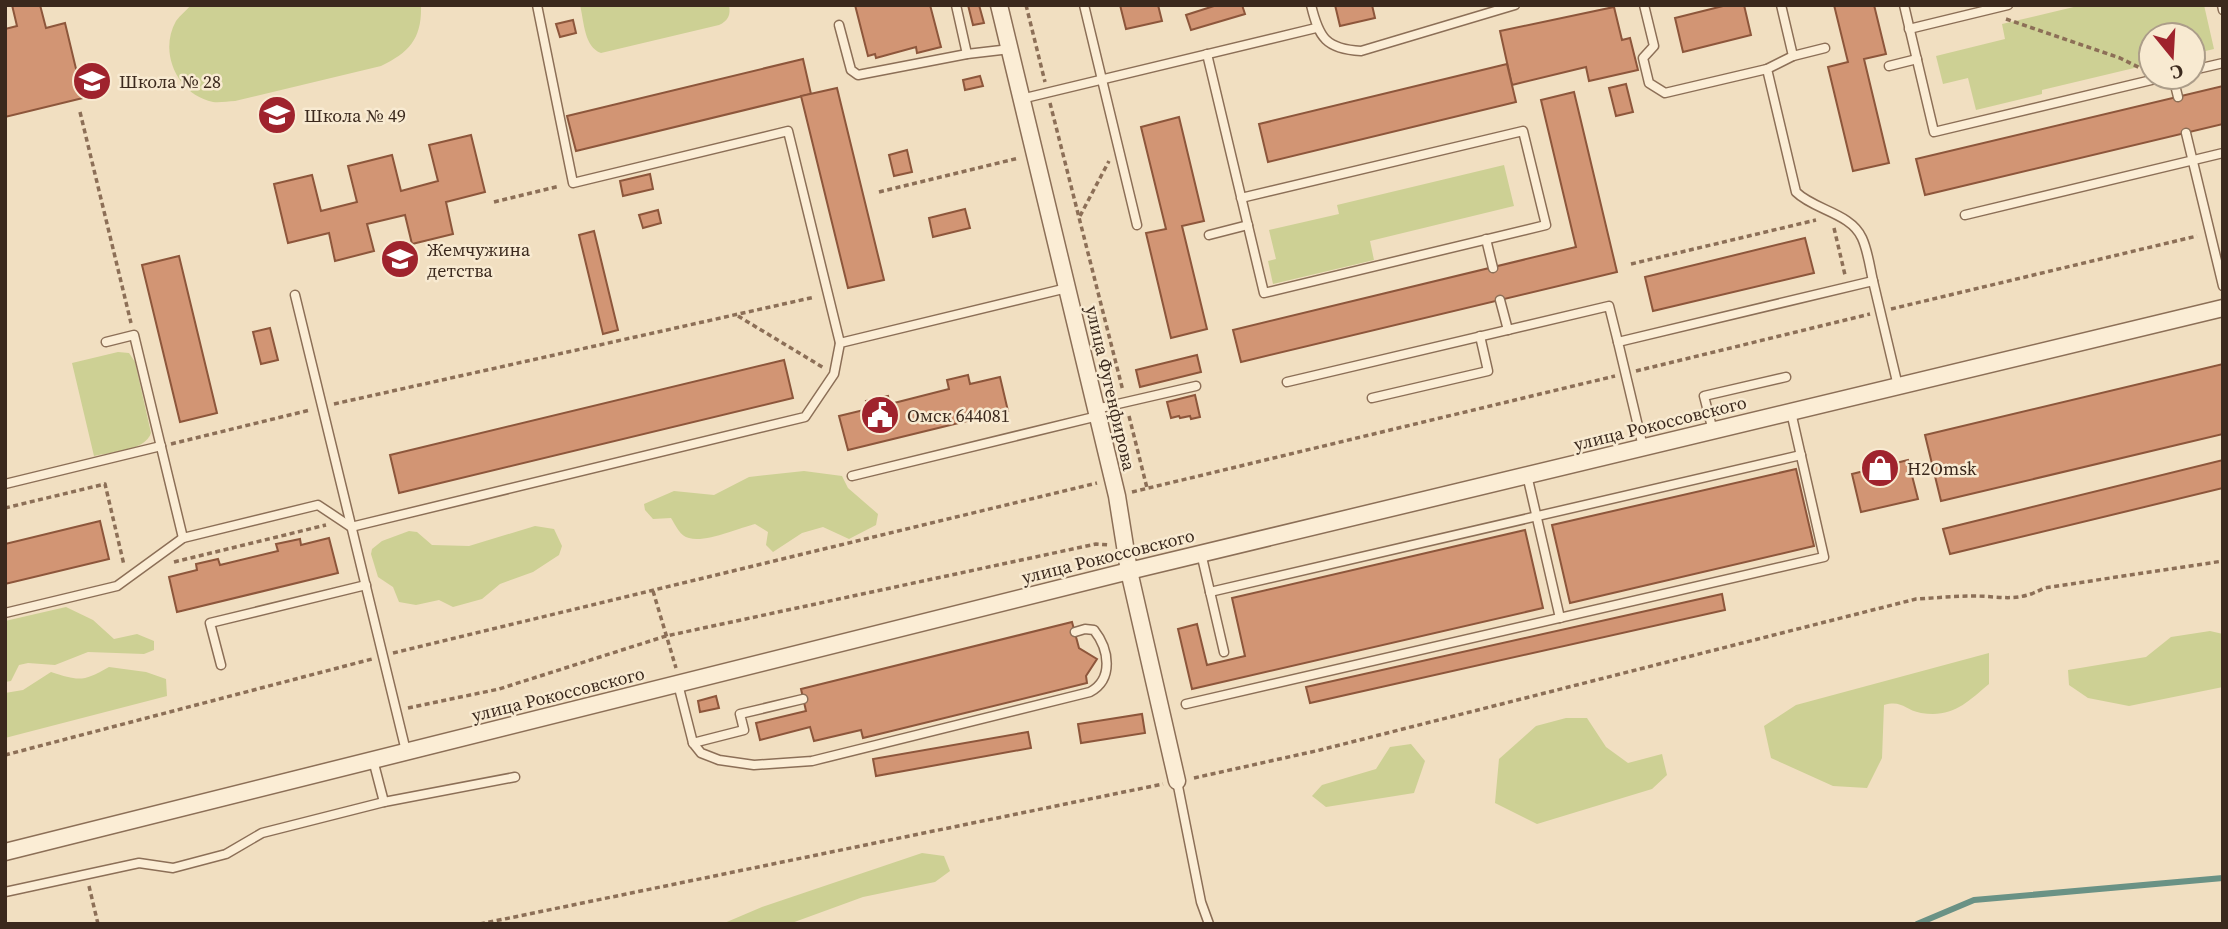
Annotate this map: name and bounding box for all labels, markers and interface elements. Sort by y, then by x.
north arrow [2137,21,2207,91]
text: С [2167,58,2187,86]
school or university icon: Школа № 28 [71,60,113,102]
place label: Школа № 28 [119,69,221,94]
school or university icon: Школа № 49 [256,94,298,136]
place label: Школа № 49 [304,103,406,128]
place label: Жемчужина детства [427,237,531,283]
school or university icon: Жемчужина детства [379,238,421,280]
street label: улица Фугенфирова [1080,303,1142,474]
street label: улица Рокоссовского [1571,389,1749,457]
public building icon: Омск 644081 [859,394,901,436]
place label: Омск 644081 [907,403,1010,428]
shop icon: H2Omsk [1859,447,1901,489]
place label: H2Omsk [1907,456,1977,481]
street label: улица Рокоссовского [1019,522,1197,590]
street label: улица Рокоссовского [469,660,647,728]

